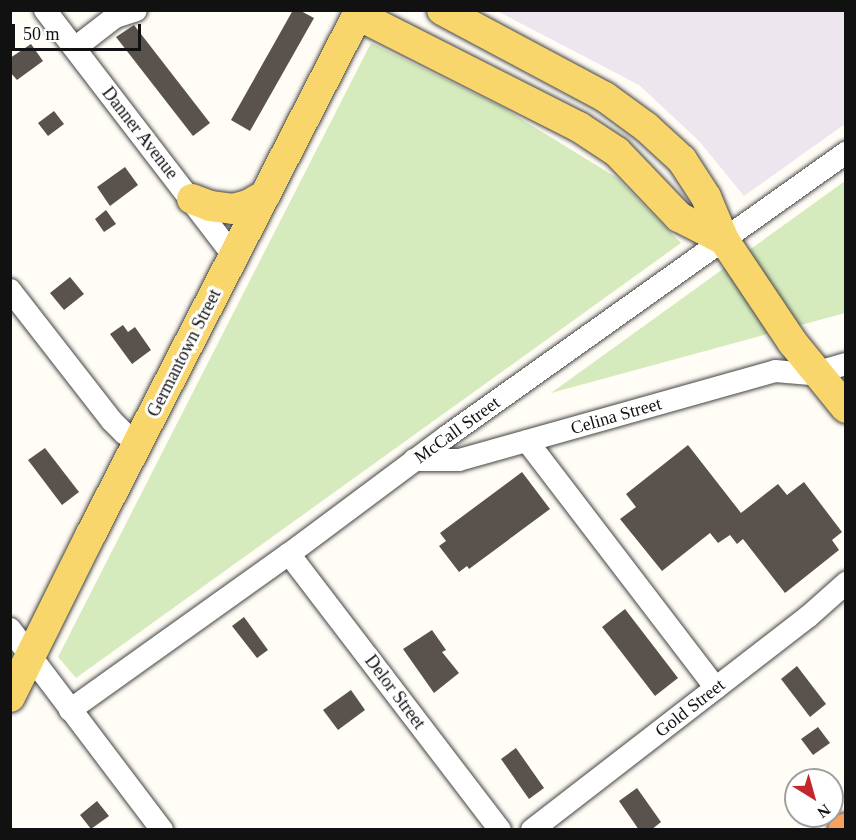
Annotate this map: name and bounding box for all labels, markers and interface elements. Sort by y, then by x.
scale bar [15,12,144,50]
text: 50 m [23,24,60,44]
street label: Danner Avenue [97,82,183,184]
street label: Germantown Street [142,286,226,420]
street label: McCall Street [410,392,504,468]
street label: Celina Street [568,393,664,439]
street label: Delor Street [360,651,430,733]
street label: Gold Street [651,674,729,742]
north arrow [784,768,844,828]
text: N [814,801,834,821]

